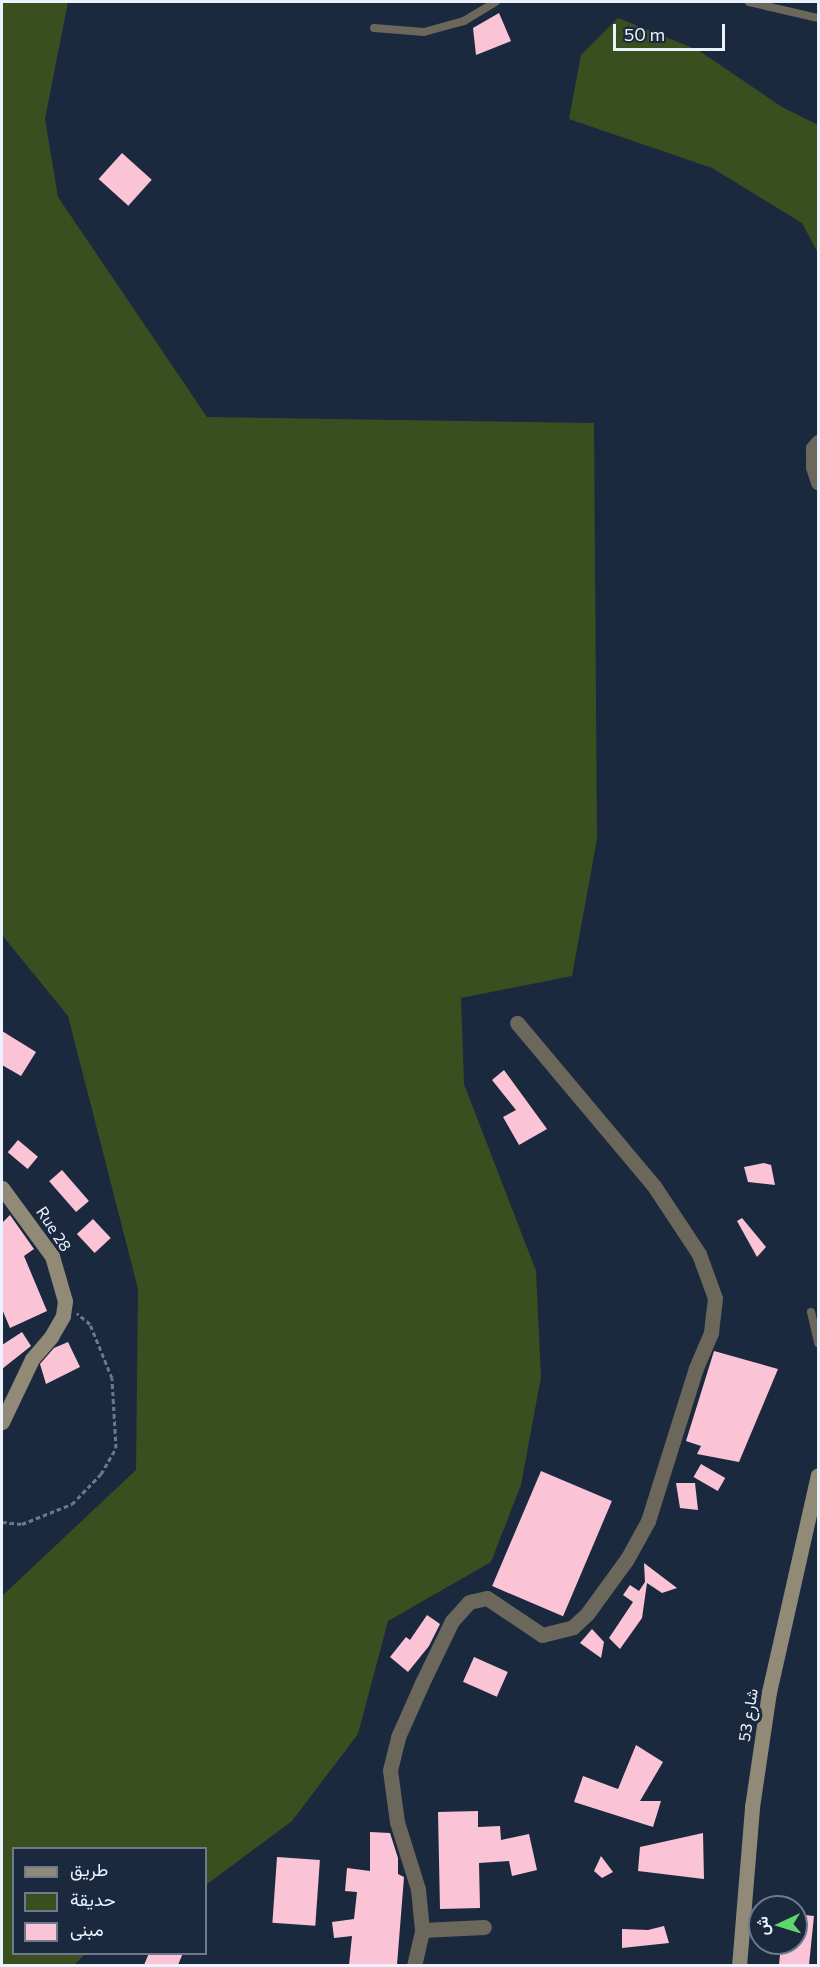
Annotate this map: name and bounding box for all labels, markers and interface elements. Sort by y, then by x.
scale bar [616,12,728,50]
text: 50 m [624,23,665,45]
street label: Rue 28 [32,1203,76,1255]
street label: شارع 53 [734,1687,762,1743]
legend [12,1847,207,1955]
text: طريق [70,1858,108,1880]
text: حديقة [70,1888,116,1910]
north arrow [748,1895,808,1955]
text: ش [751,1916,772,1936]
text: مبنى [70,1918,104,1940]

